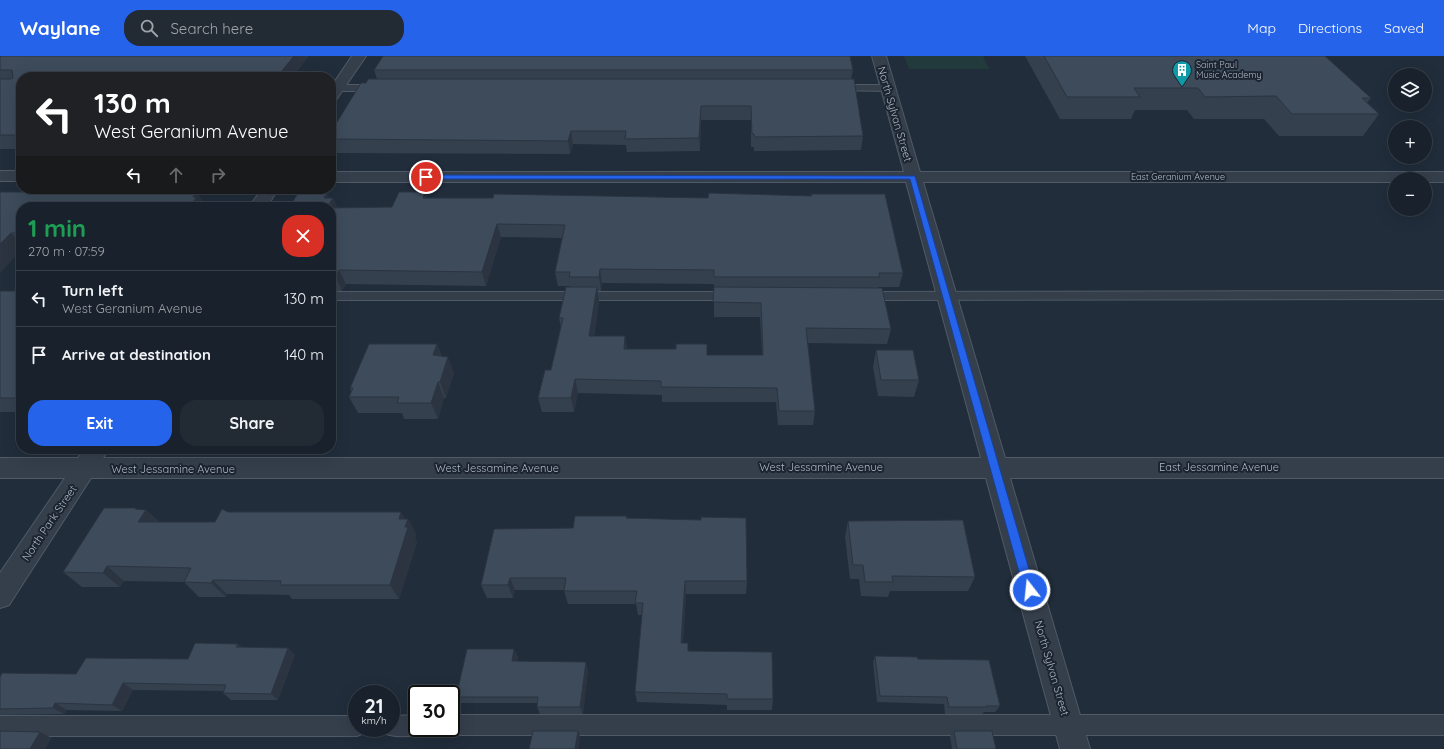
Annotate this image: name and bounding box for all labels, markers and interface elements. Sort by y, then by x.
search box [124,10,404,46]
text: Waylane [20,16,100,40]
icon: search [138,17,160,39]
text: Search here [170,19,253,38]
text: Map [1247,19,1276,37]
text: Directions [1298,19,1362,37]
text: Saved [1384,19,1424,37]
building icon: Saint Paul Music Academy [1171,59,1193,87]
place label: Saint Paul Music Academy [1196,59,1262,80]
street label: North Sylvan Street [875,65,915,163]
map controls [1388,68,1432,216]
button: layers [1388,68,1432,112]
text: 130 m [94,85,171,120]
icon: left [28,88,80,140]
text: West Geranium Avenue [94,120,288,143]
button: + [1388,120,1432,164]
pin [409,160,443,194]
icon: left [123,164,145,186]
icon: ahead [165,164,187,186]
icon: right [207,164,229,186]
icon: arrive [415,166,437,188]
street label: East Geranium Avenue [1131,171,1225,182]
button: − [1388,172,1432,216]
text: 1 min [28,213,86,243]
button: close [282,215,324,257]
text: 270 m · 07:59 [28,243,105,259]
text: Turn left [62,281,124,300]
icon: left [28,288,50,310]
text: 130 m [284,289,324,308]
text: West Geranium Avenue [62,300,202,316]
icon: arrive [28,344,50,366]
text: Arrive at destination [62,345,211,364]
text: 140 m [284,345,324,364]
button: Exit [28,400,172,446]
button: Share [180,400,324,446]
street label: West Jessamine Avenue [759,460,883,474]
street label: East Jessamine Avenue [1159,460,1279,474]
street label: West Jessamine Avenue [435,461,559,475]
street label: West Jessamine Avenue [111,462,235,476]
street label: North Park Street [19,482,80,563]
position arrow [1009,569,1051,611]
street label: North Sylvan Street [1032,619,1072,717]
speed limit sign: 30 [408,685,460,737]
text: 21 [364,693,384,718]
text: km/h [361,714,387,727]

